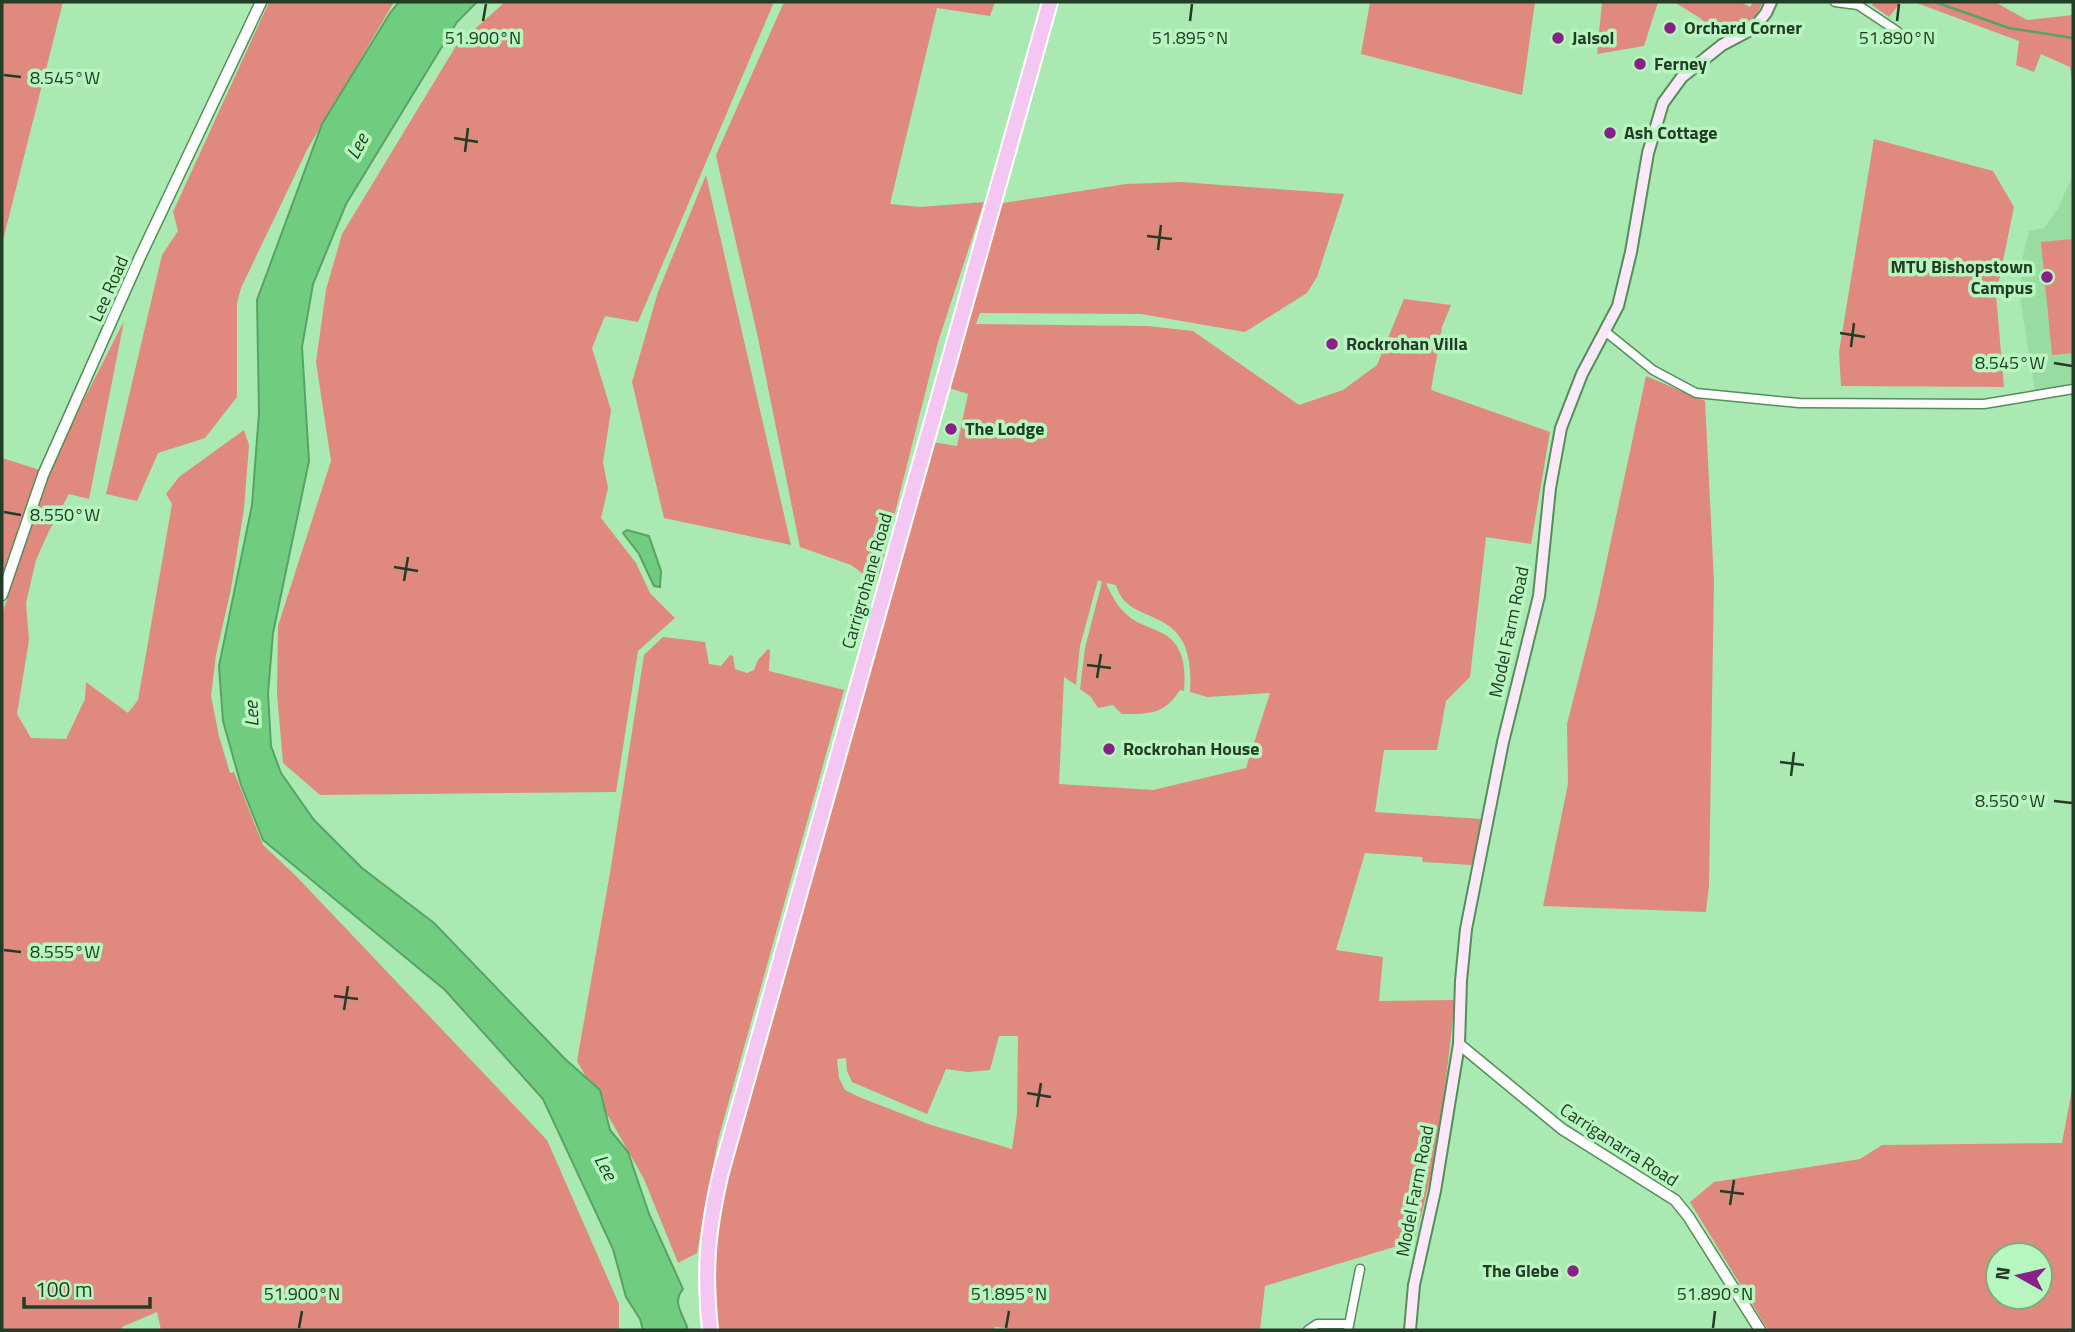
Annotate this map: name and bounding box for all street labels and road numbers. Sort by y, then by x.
street label: Lee Road [82,251,135,326]
street label: Carrigrohane Road [834,510,899,652]
street label: Model Farm Road [1481,564,1536,700]
street label: Carriganarra Road [1555,1096,1684,1193]
street label: Model Farm Road [1389,1123,1440,1259]

